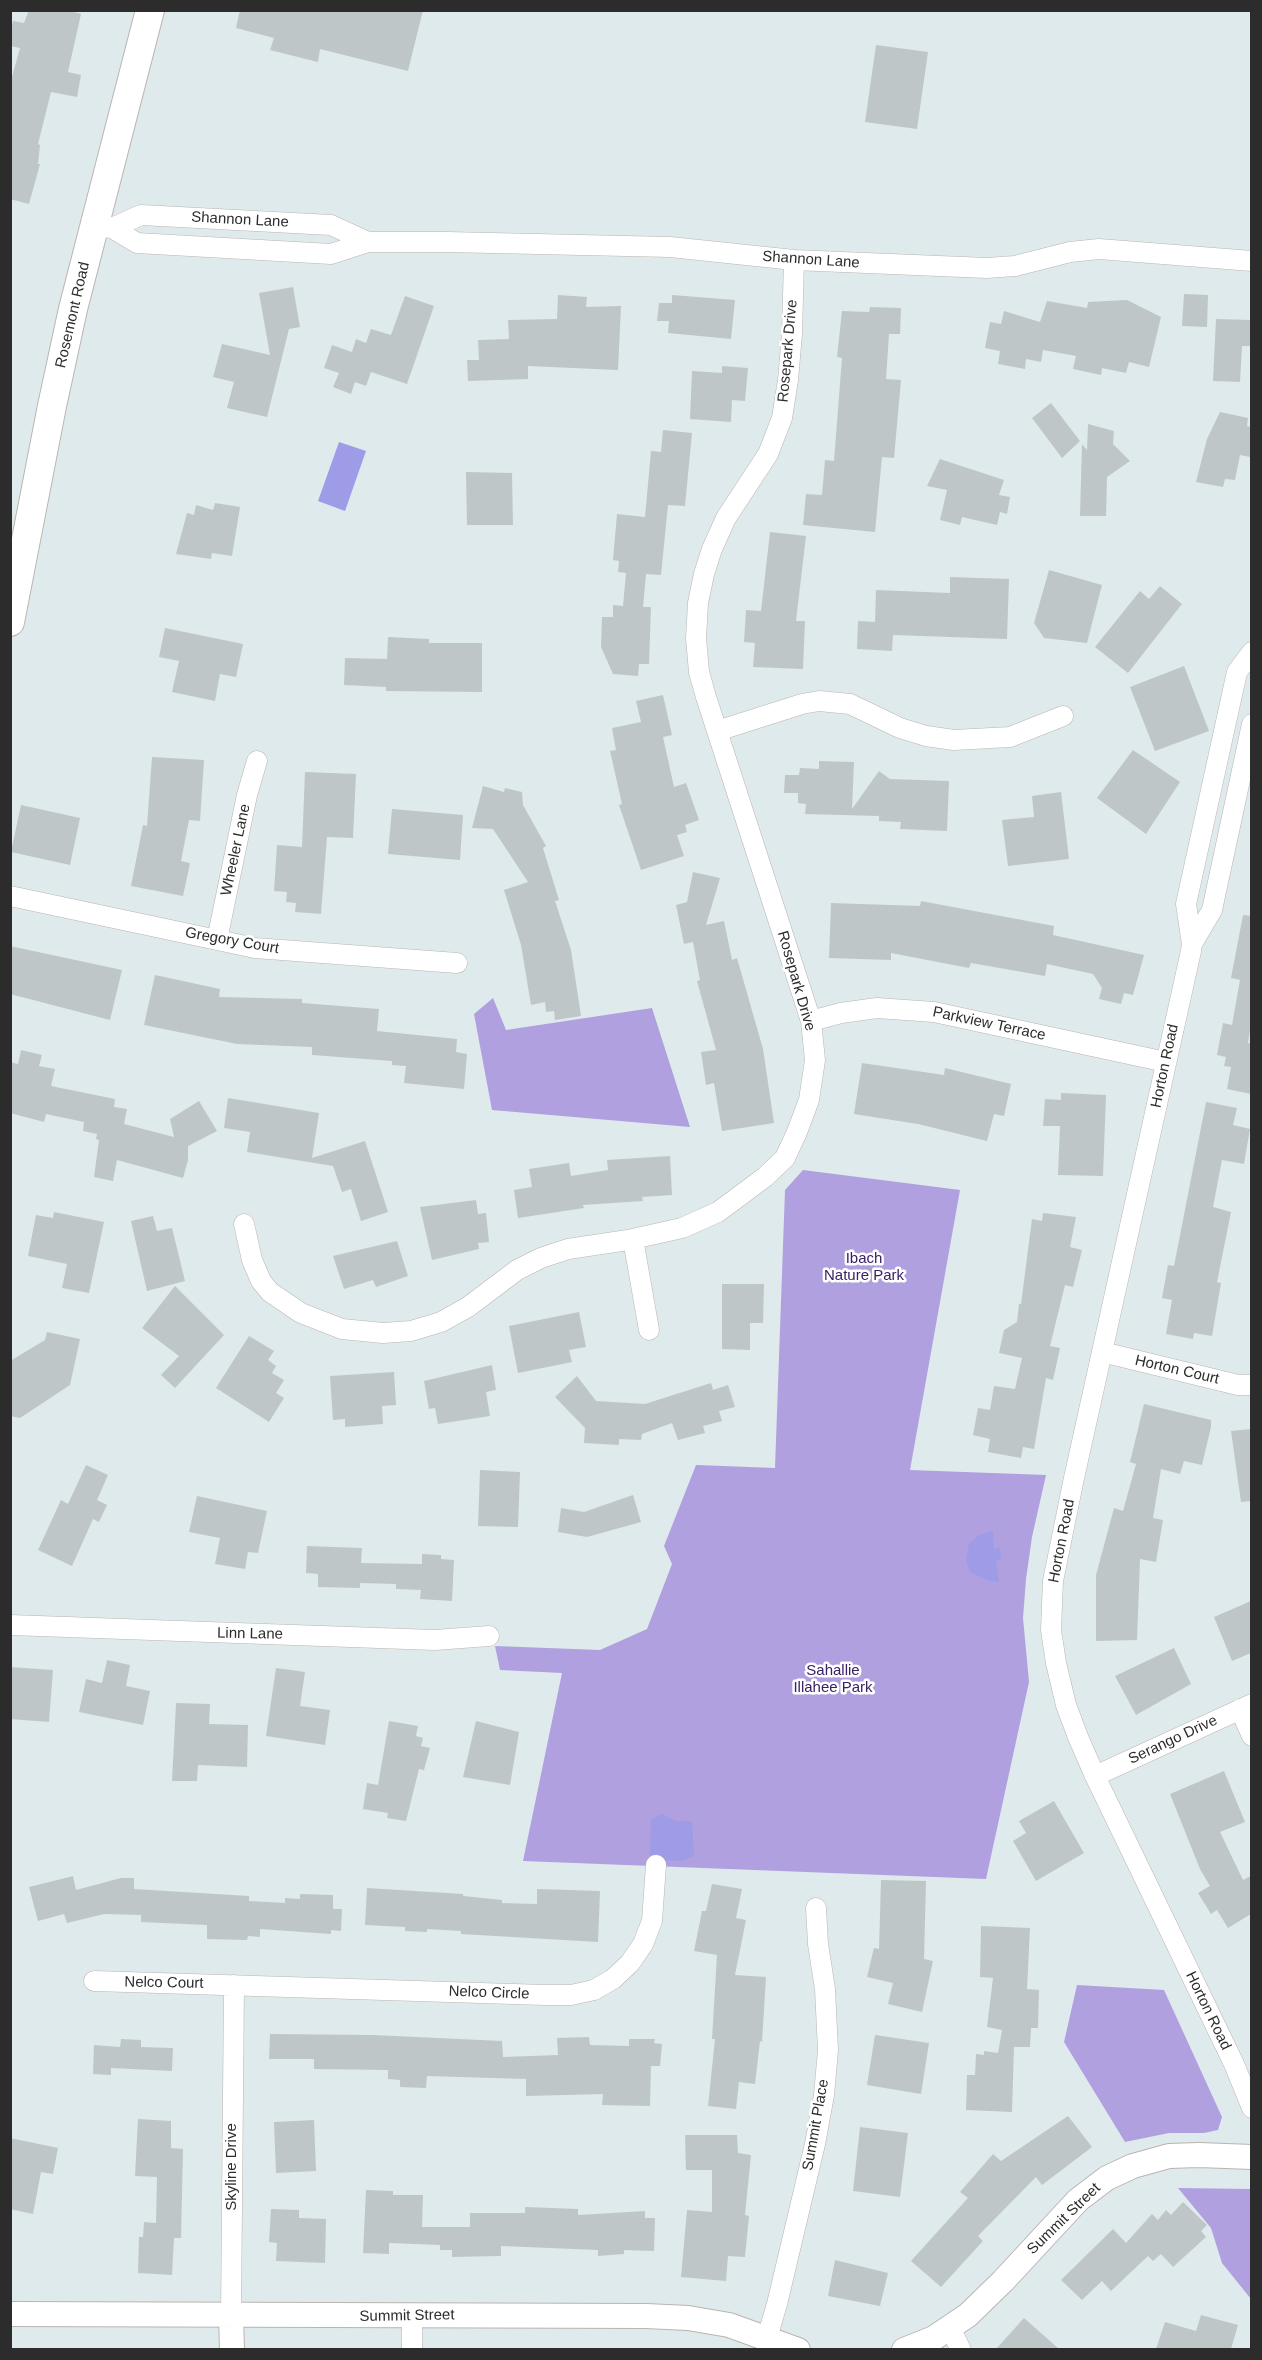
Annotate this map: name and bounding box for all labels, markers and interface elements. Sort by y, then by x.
street label: Shannon Lane [191,208,289,232]
street label: Shannon Lane [762,248,860,272]
street label: Rosemont Road [52,260,94,370]
street label: Rosepark Drive [775,299,801,403]
street label: Wheeler Lane [217,802,255,898]
street label: Gregory Court [184,924,280,958]
street label: Rosepark Drive [773,929,819,1033]
street label: Parkview Terrace [931,1003,1047,1045]
street label: Horton Road [1147,1023,1183,1109]
park label: Ibach Nature Park [824,1250,904,1285]
street label: Horton Court [1133,1352,1221,1388]
street label: Horton Road [1045,1498,1079,1584]
street label: Linn Lane [217,1624,283,1644]
park label: Sahallie Illahee Park [793,1662,873,1697]
street label: Serango Drive [1126,1712,1220,1768]
street label: Horton Road [1181,1969,1235,2053]
street label: Nelco Court [124,1973,204,1993]
street label: Nelco Circle [448,1983,530,2003]
street label: Summit Place [799,2078,833,2172]
street label: Skyline Drive [223,2123,241,2211]
street label: Summit Street [1024,2180,1104,2258]
street label: Summit Street [359,2306,455,2326]

